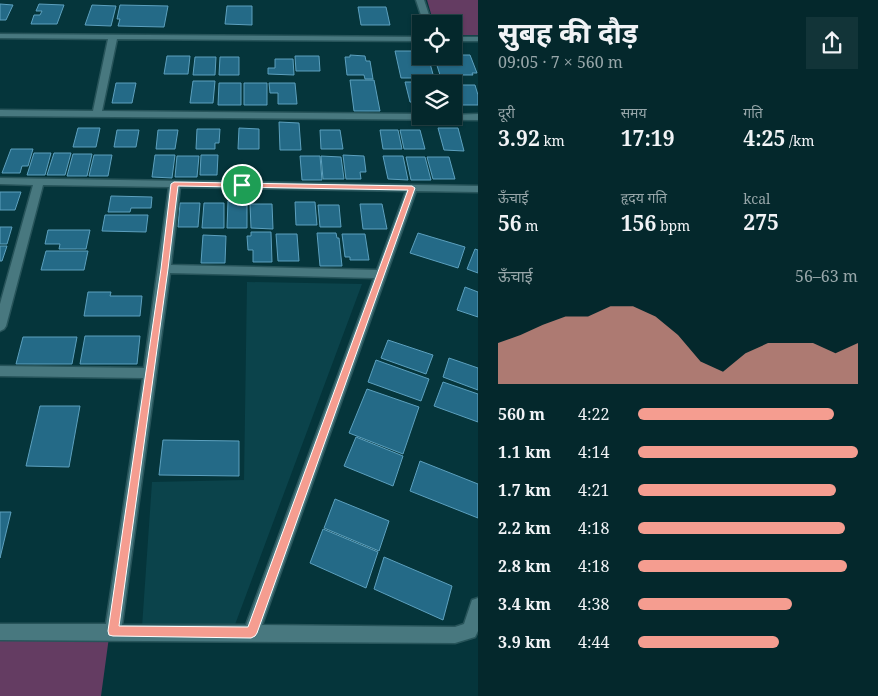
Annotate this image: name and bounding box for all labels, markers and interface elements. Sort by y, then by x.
text: सुबह की दौड़ [498,13,638,51]
map controls [412,15,462,125]
button: locate [412,15,462,65]
button: share [806,17,858,69]
text: 09:05 · 7 × 560 m [498,51,623,73]
button: layers [412,75,462,125]
text: दूरी [498,103,515,122]
text: समय [621,103,647,122]
text: गति [743,103,763,122]
text: 3.92 [498,124,540,152]
text: 17:19 [621,124,675,152]
text: 4:25 [743,124,785,152]
text: km [540,131,565,150]
text: /km [785,131,814,150]
pin [221,164,263,206]
icon: arrive [228,171,256,199]
text: ऊँचाई [498,188,528,207]
text: हृदय गति [621,188,667,207]
text: kcal [743,189,770,208]
text: 275 [743,208,779,236]
text: 56 [498,209,522,237]
text: 156 [621,209,656,237]
text: m [522,216,539,235]
text: bpm [656,216,690,235]
text: ऊँचाई [498,265,533,287]
text: 56–63 m [795,265,858,287]
text: 560 m [498,403,545,425]
text: 4:22 [578,403,609,425]
text: 1.1 km [498,441,551,463]
text: 4:14 [578,441,609,463]
text: 1.7 km [498,479,551,501]
text: 4:21 [578,479,609,501]
text: 2.2 km [498,517,551,539]
text: 4:18 [578,517,609,539]
text: 2.8 km [498,555,551,577]
text: 4:18 [578,555,609,577]
text: 3.4 km [498,593,551,615]
text: 4:38 [578,593,609,615]
text: 3.9 km [498,631,551,653]
text: 4:44 [578,631,609,653]

